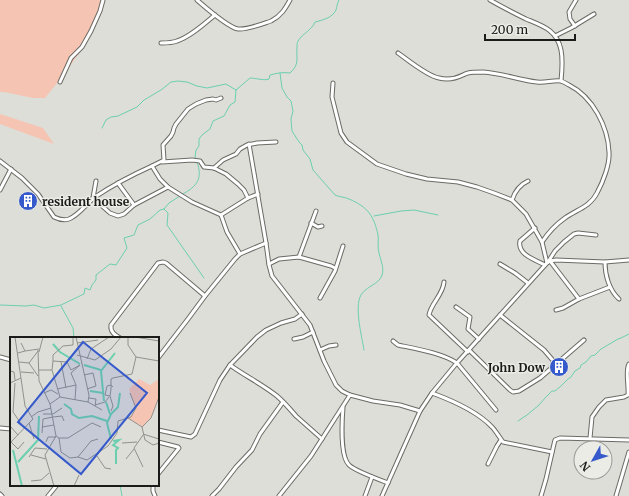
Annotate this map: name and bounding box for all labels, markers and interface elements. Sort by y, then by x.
scale bar [485,16,575,42]
text: 200 m [491,22,528,37]
building icon: resident house [17,190,39,212]
place label: resident house [42,194,130,209]
inset map [10,337,159,486]
building icon: John Dow [548,356,570,378]
place label: John Dow [487,360,546,375]
north arrow [573,440,613,480]
text: N [577,458,593,474]

